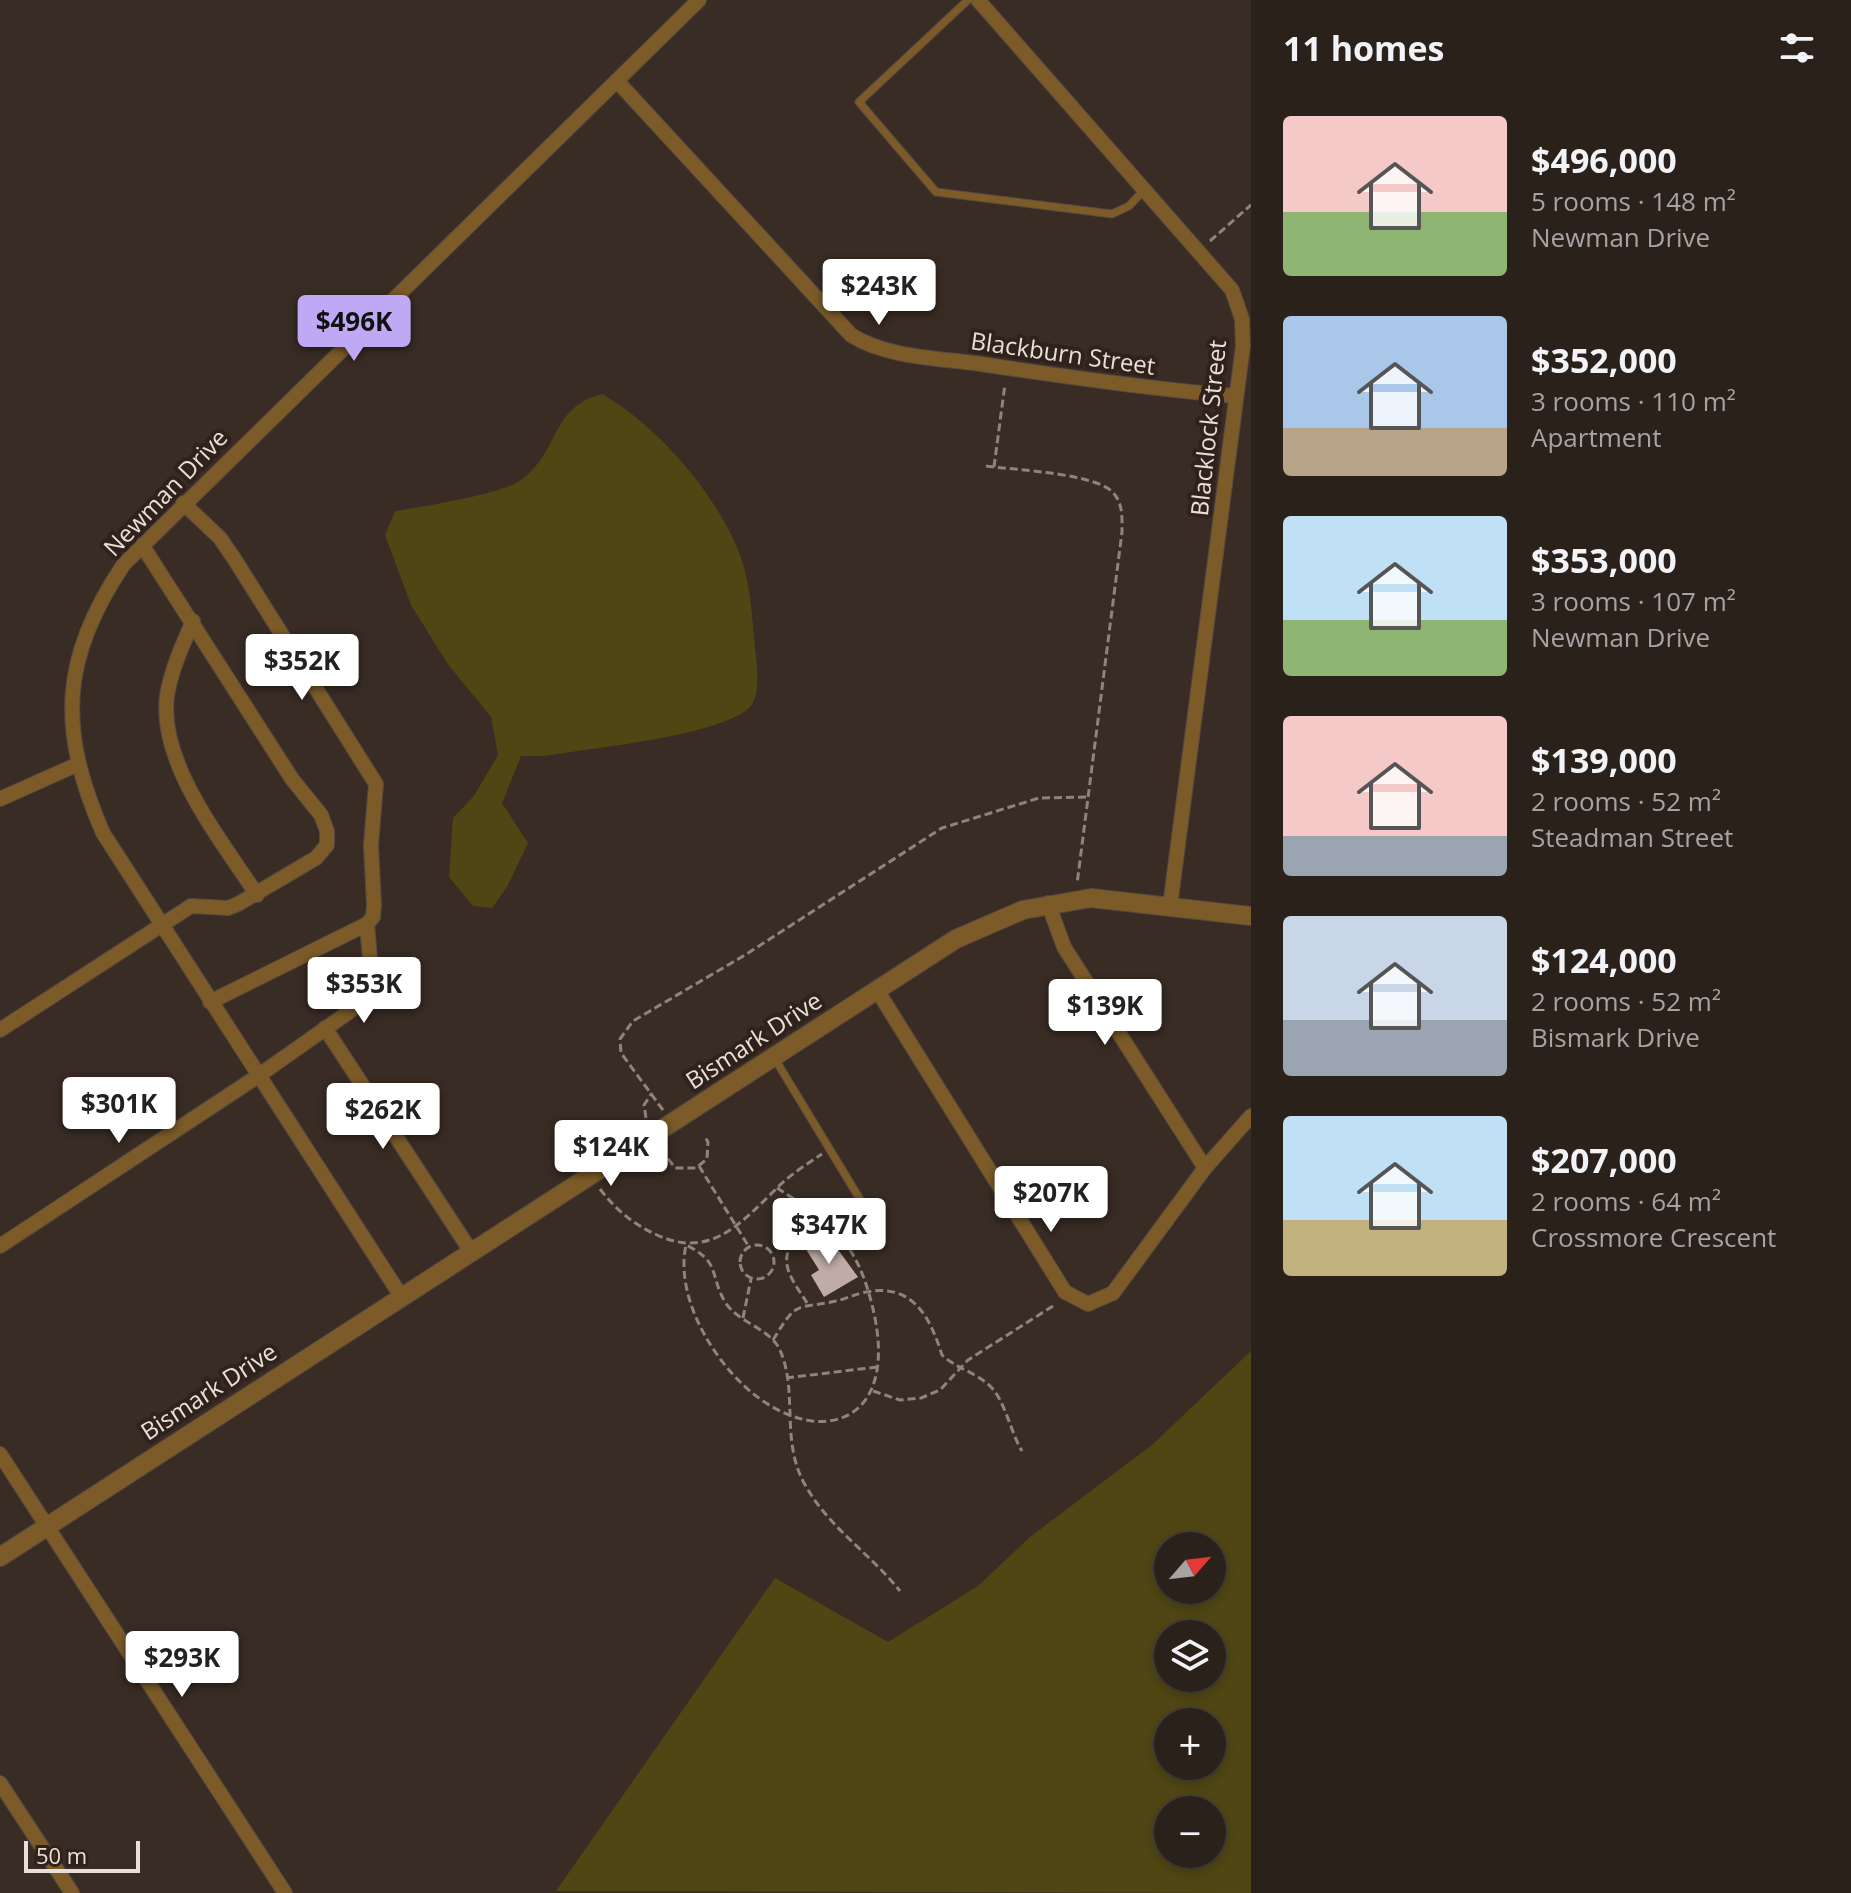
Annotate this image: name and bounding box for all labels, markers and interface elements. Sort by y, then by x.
text: 11 homes [1283,25,1444,71]
icon: filters [1775,26,1819,70]
text: $496,000 [1531,137,1677,183]
icon: home [1347,148,1443,244]
text: 5 rooms · 148 m² [1531,183,1736,219]
text: Newman Drive [1531,219,1710,255]
pin: $243K [823,259,935,327]
text: $243K [841,267,917,303]
pin: $496K [298,295,410,363]
text: $496K [316,303,392,339]
street label: Blackburn Street [969,323,1158,382]
text: $352,000 [1531,337,1677,383]
street label: Blacklock Street [1182,338,1233,518]
icon: home [1347,348,1443,444]
text: 3 rooms · 110 m² [1531,383,1736,419]
text: Apartment [1531,419,1662,455]
street label: Newman Drive [96,421,234,563]
text: $353,000 [1531,537,1677,583]
icon: home [1347,548,1443,644]
text: 3 rooms · 107 m² [1531,583,1736,619]
text: Newman Drive [1531,619,1710,655]
pin: $352K [246,634,358,702]
text: $352K [264,642,340,678]
text: $139,000 [1531,737,1677,783]
icon: home [1347,748,1443,844]
text: 2 rooms · 52 m² [1531,783,1721,819]
text: Steadman Street [1531,819,1733,855]
text: $124,000 [1531,937,1677,983]
icon: home [1347,948,1443,1044]
pin: $353K [308,957,420,1025]
text: $353K [326,965,402,1001]
pin: $139K [1049,979,1161,1047]
street label: Bismark Drive [679,983,828,1096]
text: 2 rooms · 52 m² [1531,983,1721,1019]
text: $139K [1067,987,1143,1023]
text: Bismark Drive [1531,1019,1700,1055]
pin: $301K [63,1077,175,1145]
pin: $262K [327,1083,439,1151]
text: $301K [81,1085,157,1121]
text: $262K [345,1091,421,1127]
pin: $124K [555,1120,667,1188]
text: $124K [573,1128,649,1164]
text: $207,000 [1531,1137,1677,1183]
icon: home [1347,1148,1443,1244]
pin: $207K [995,1166,1107,1234]
text: $207K [1013,1174,1089,1210]
text: 2 rooms · 64 m² [1531,1183,1721,1219]
pin: $347K [773,1198,885,1266]
text: $347K [791,1206,867,1242]
text: Crossmore Crescent [1531,1219,1776,1255]
street label: Bismark Drive [134,1334,283,1447]
north arrow [1154,1532,1226,1604]
map controls [1154,1532,1226,1868]
button: layers [1154,1620,1226,1692]
pin: $293K [126,1631,238,1699]
text: $293K [144,1639,220,1675]
button: + [1154,1708,1226,1780]
button: − [1154,1796,1226,1868]
scale bar [24,1837,140,1873]
text: 50 m [36,1840,87,1870]

